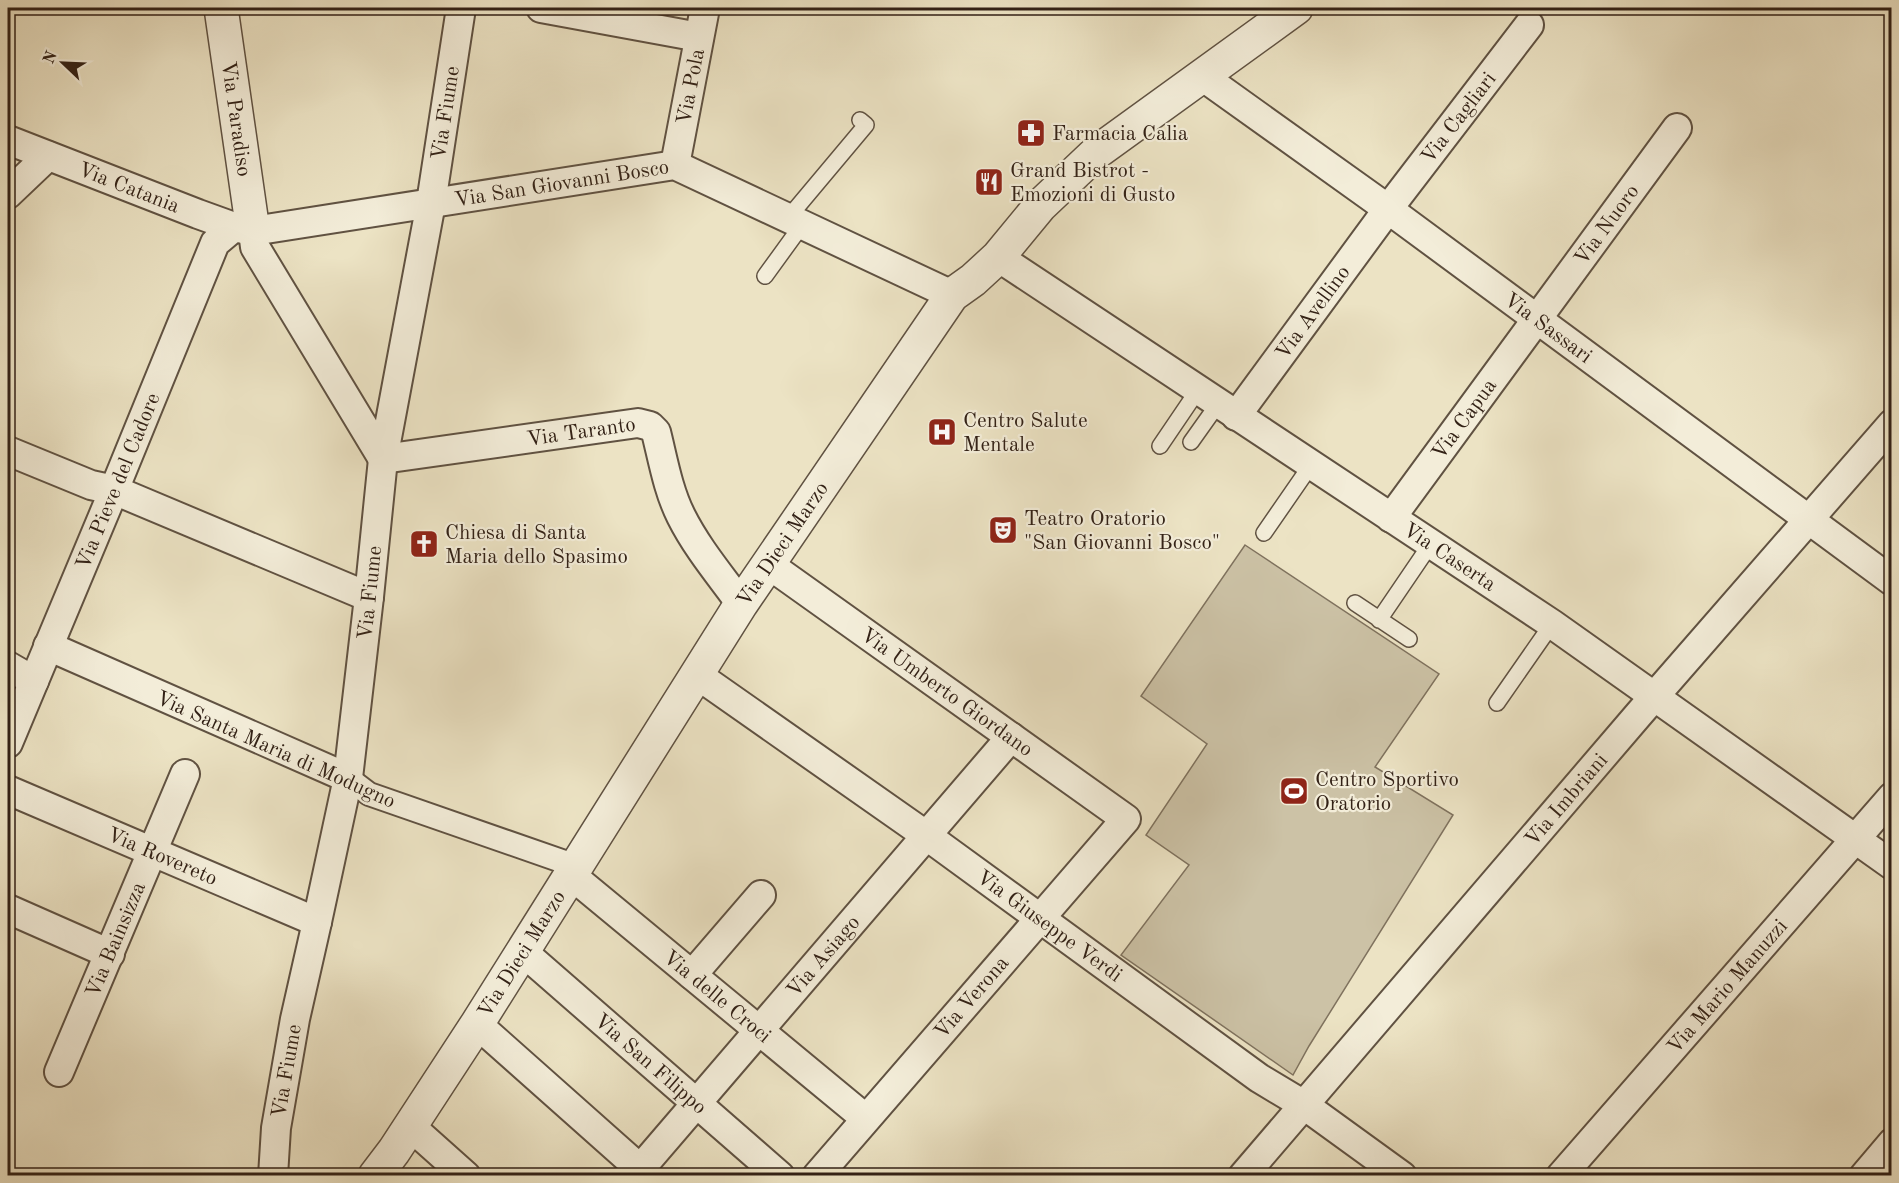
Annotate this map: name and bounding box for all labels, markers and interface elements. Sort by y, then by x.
north arrow [33,33,93,93]
street label: Via Pola [674,47,709,126]
text: N [41,48,61,67]
street label: Via Paradiso [217,60,254,178]
street label: Via Fiume [429,65,464,162]
street label: Via Cagliari [1418,69,1501,168]
pharmacy icon: Farmacia Calia [1015,117,1047,149]
place label: Farmacia Calia [1052,124,1188,145]
street label: Via San Giovanni Bosco [453,157,671,211]
street label: Via Catania [75,159,182,218]
place label: Grand Bistrot - Emozioni di Gusto [1010,161,1176,206]
restaurant icon: Grand Bistrot - Emozioni di Gusto [973,166,1005,198]
street label: Via Nuoro [1571,181,1644,270]
street label: Via Avellino [1272,262,1355,364]
street label: Via Sassari [1500,289,1595,368]
street label: Via Capua [1429,376,1501,464]
street label: Via Pieve del Cadore [73,390,165,573]
place label: Centro Salute Mentale [963,411,1088,456]
street label: Via Taranto [525,414,637,451]
hospital icon: Centro Salute Mentale [926,416,958,448]
street label: Via Dieci Marzo [733,479,833,611]
place label: Teatro Oratorio "San Giovanni Bosco" [1024,509,1220,554]
theatre icon: Teatro Oratorio "San Giovanni Bosco" [987,514,1019,546]
street label: Via Caserta [1399,519,1499,596]
place label: Chiesa di Santa Maria dello Spasimo [445,523,628,568]
church icon: Chiesa di Santa Maria dello Spasimo [408,528,440,560]
street label: Via Fiume [355,545,386,641]
street label: Via Umberto Giordano [856,625,1036,761]
street label: Via Santa Maria di Modugno [152,688,398,813]
street label: Via Imbriani [1522,750,1612,851]
place label: Centro Sportivo Oratorio [1315,770,1459,815]
sports icon: Centro Sportivo Oratorio [1278,775,1310,807]
street label: Via Rovereto [104,825,220,890]
street label: Via Giuseppe Verdi [972,867,1126,987]
street label: Via Bainsizza [83,879,150,1001]
street label: Via Dieci Marzo [475,887,570,1022]
street label: Via Asiago [783,912,865,1002]
street label: Via Mario Manuzzi [1664,916,1792,1058]
street label: Via delle Croci [659,947,774,1048]
street label: Via Verona [931,953,1013,1043]
street label: Via San Filippo [590,1010,710,1119]
street label: Via Fiume [269,1023,306,1120]

